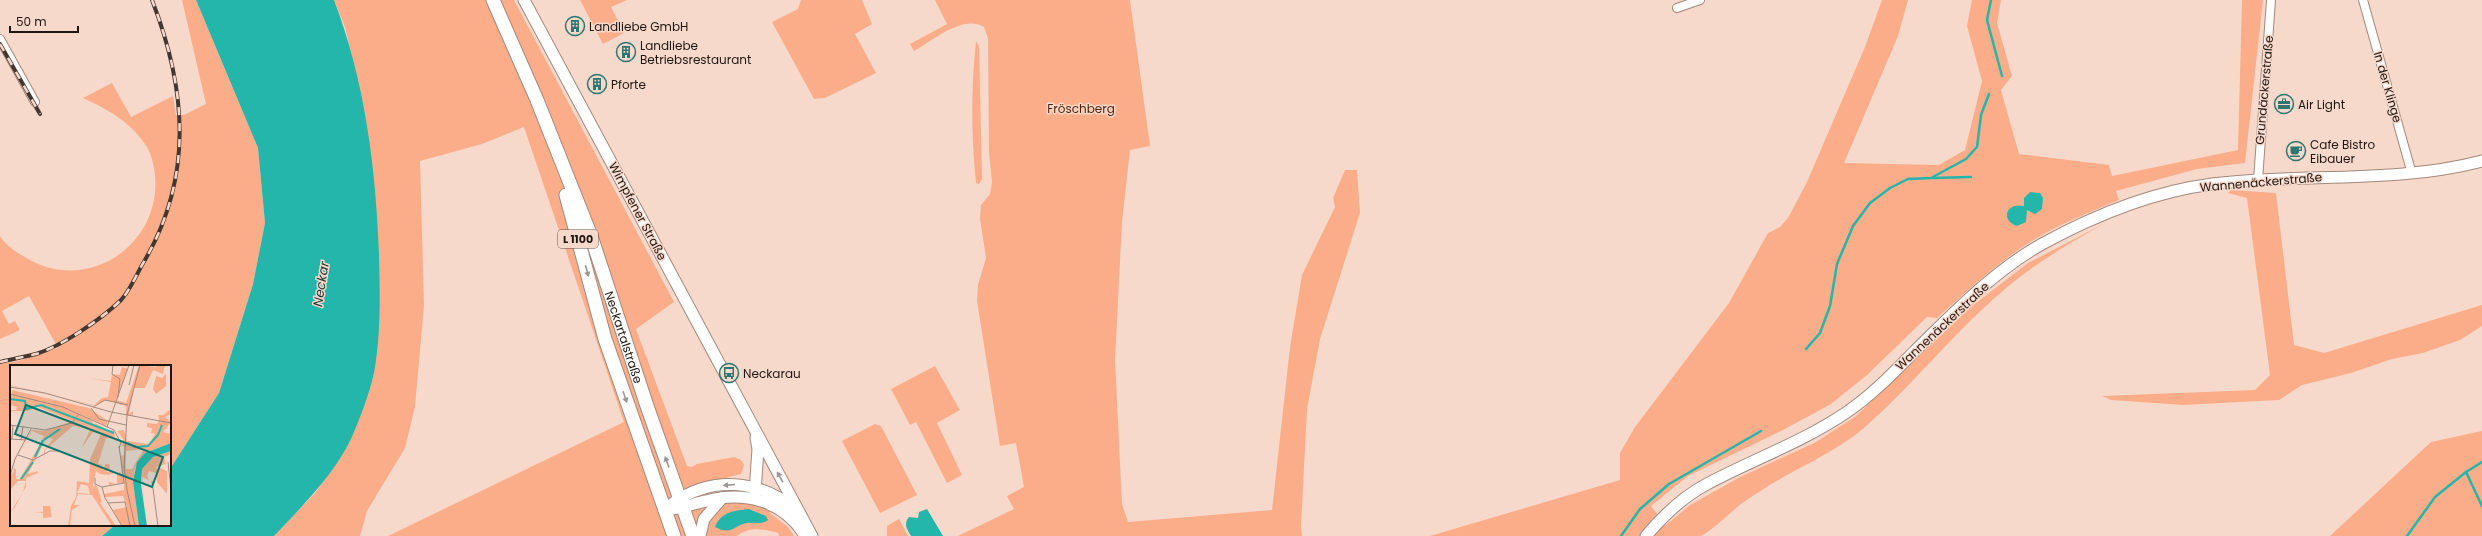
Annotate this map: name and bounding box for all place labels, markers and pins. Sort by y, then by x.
building icon: Landliebe GmbH [564,15,586,37]
place label: Landliebe GmbH [589,18,688,35]
place label: Landliebe Betriebsrestaurant [640,37,751,68]
building icon: Landliebe Betriebsrestaurant [615,41,637,63]
building icon: Pforte [586,73,608,95]
place label: Pforte [611,76,646,93]
office icon: Air Light [2273,93,2295,115]
place label: Air Light [2298,96,2345,113]
place label: Cafe Bistro Eibauer [2310,136,2375,167]
cafe icon: Cafe Bistro Eibauer [2285,140,2307,162]
bus stop icon: Neckarau [718,362,740,384]
place label: Neckarau [743,365,801,382]

